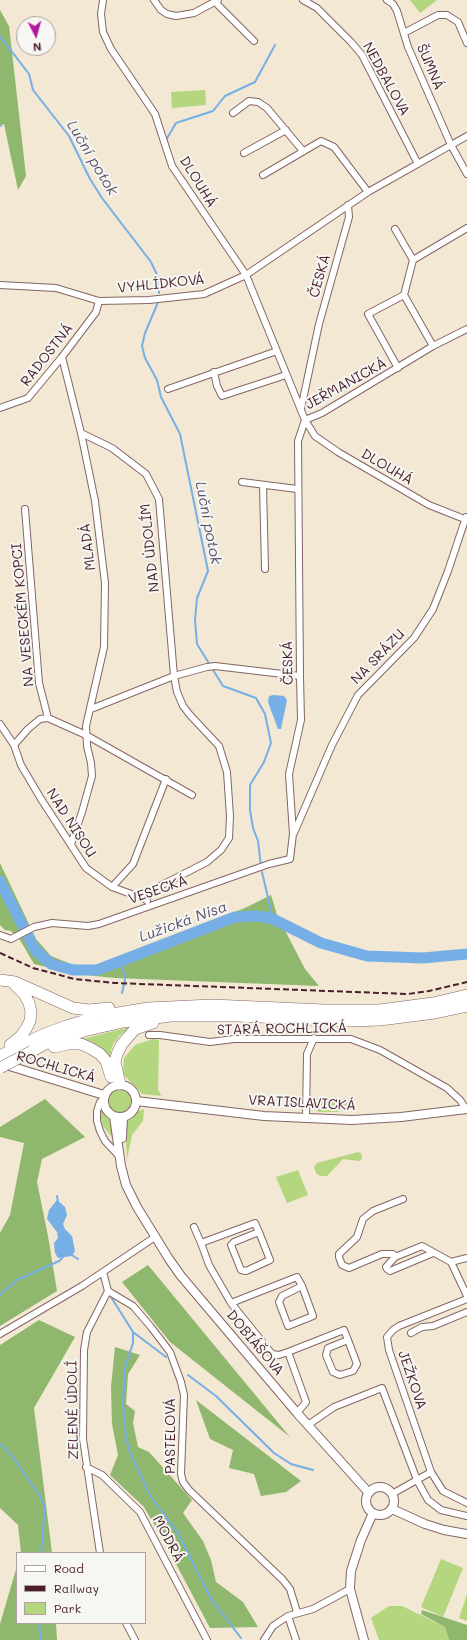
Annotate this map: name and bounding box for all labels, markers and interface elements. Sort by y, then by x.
north arrow [16,16,56,56]
street label: NEDBALOVA [359,39,413,119]
text: N [32,40,42,55]
street label: ŠUMNÁ [413,41,447,93]
water label: Luční potok [63,117,121,199]
street label: DLOUHÁ [176,153,220,211]
street label: ČESKÁ [306,252,334,300]
street label: VYHLÍDKOVÁ [117,271,205,297]
street label: RADOSTNÁ [17,320,77,390]
street label: JEŘMANICKÁ [302,355,390,413]
street label: DLOUHÁ [358,445,416,489]
water label: Luční potok [191,480,225,566]
street label: NAD ÚDOLÍM [137,503,163,593]
street label: MLADÁ [77,522,99,572]
street label: NA VESECKÉM KOPCI [8,543,38,687]
street label: NA SRÁZU [348,626,408,688]
street label: ČESKÁ [279,641,297,685]
street label: NAD NISOU [42,785,100,861]
street label: VESECKÁ [126,872,190,908]
water label: Lužická Nisa [137,898,229,946]
street label: STARÁ ROCHLICKÁ [217,1019,347,1039]
street label: ROCHLICKÁ [14,1048,98,1086]
street label: VRATISLAVICKÁ [248,1092,356,1114]
street label: DOBIÁŠOVA [223,1307,287,1379]
street label: JEŽKOVA [394,1348,430,1412]
street label: ZELENÉ ÚDOLÍ [64,1360,82,1460]
street label: PASTELOVÁ [163,1398,179,1474]
street label: MODRÁ [149,1513,187,1565]
legend [16,1552,146,1624]
text: Road [54,1560,84,1576]
text: Railway [54,1580,99,1596]
text: Park [54,1600,81,1616]

